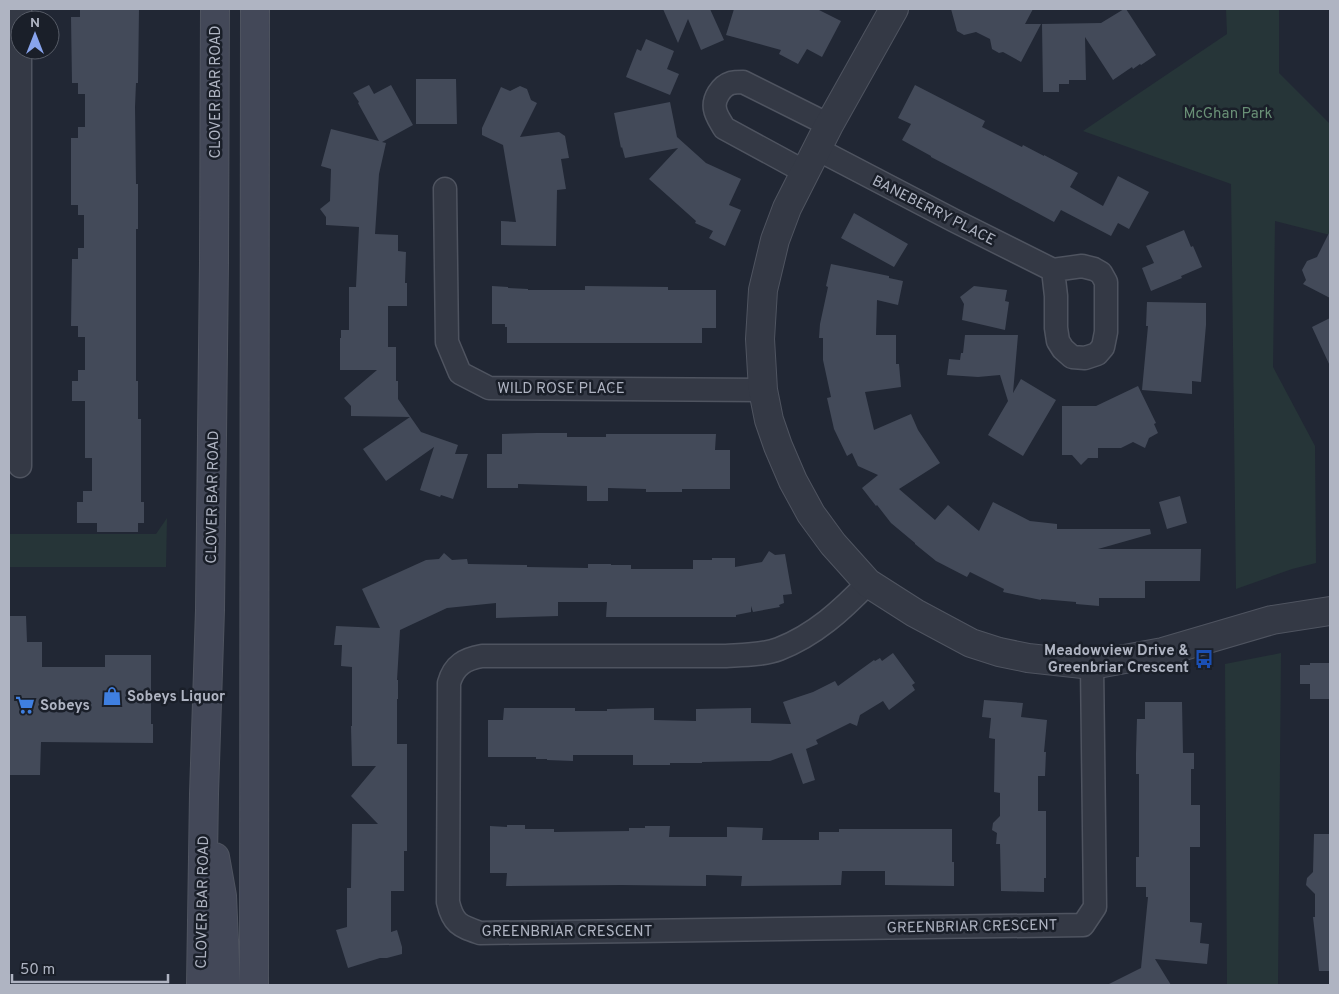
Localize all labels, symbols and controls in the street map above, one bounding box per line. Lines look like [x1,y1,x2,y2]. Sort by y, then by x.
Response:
north arrow [10,10,60,60]
text: N [30,15,40,32]
street label: CLOVER BAR ROAD [207,25,226,159]
park label: McGhan Park [1183,105,1273,124]
street label: BANEBERRY PLACE [868,172,998,251]
street label: WILD ROSE PLACE [497,380,625,399]
street label: CLOVER BAR ROAD [203,430,224,564]
place label: Meadowview Drive & Greenbriar Crescent [1044,642,1189,678]
bus stop icon: Meadowview Drive & Greenbriar Crescent [1193,648,1215,670]
shop icon: Sobeys Liquor [101,685,123,707]
place label: Sobeys Liquor [127,688,226,707]
supermarket icon: Sobeys [14,694,36,716]
place label: Sobeys [40,697,90,716]
street label: CLOVER BAR ROAD [193,835,214,969]
street label: GREENBRIAR CRESCENT [886,917,1058,938]
street label: GREENBRIAR CRESCENT [482,923,652,942]
scale bar [12,952,169,984]
text: 50 m [20,961,55,980]

